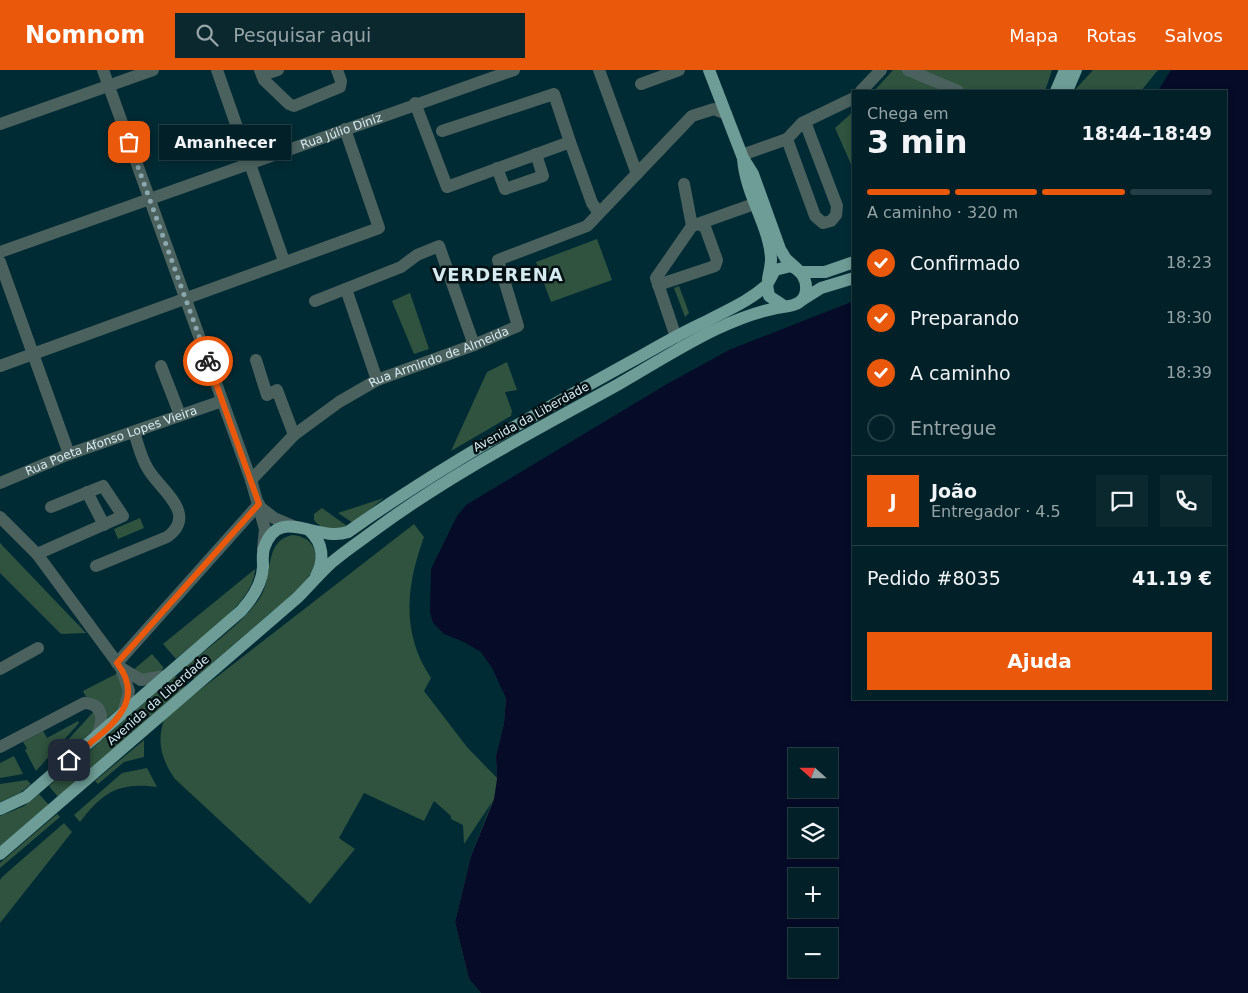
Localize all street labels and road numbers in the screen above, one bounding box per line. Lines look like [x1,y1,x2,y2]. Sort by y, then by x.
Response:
street label: Rua Júlio Diniz [299,110,384,152]
street label: Rua Armindo de Almeida [366,324,511,390]
street label: Avenida da Liberdade [471,379,591,455]
street label: Rua Poeta Afonso Lopes Vieira [23,403,199,479]
street label: Avenida da Liberdade [104,652,212,748]

